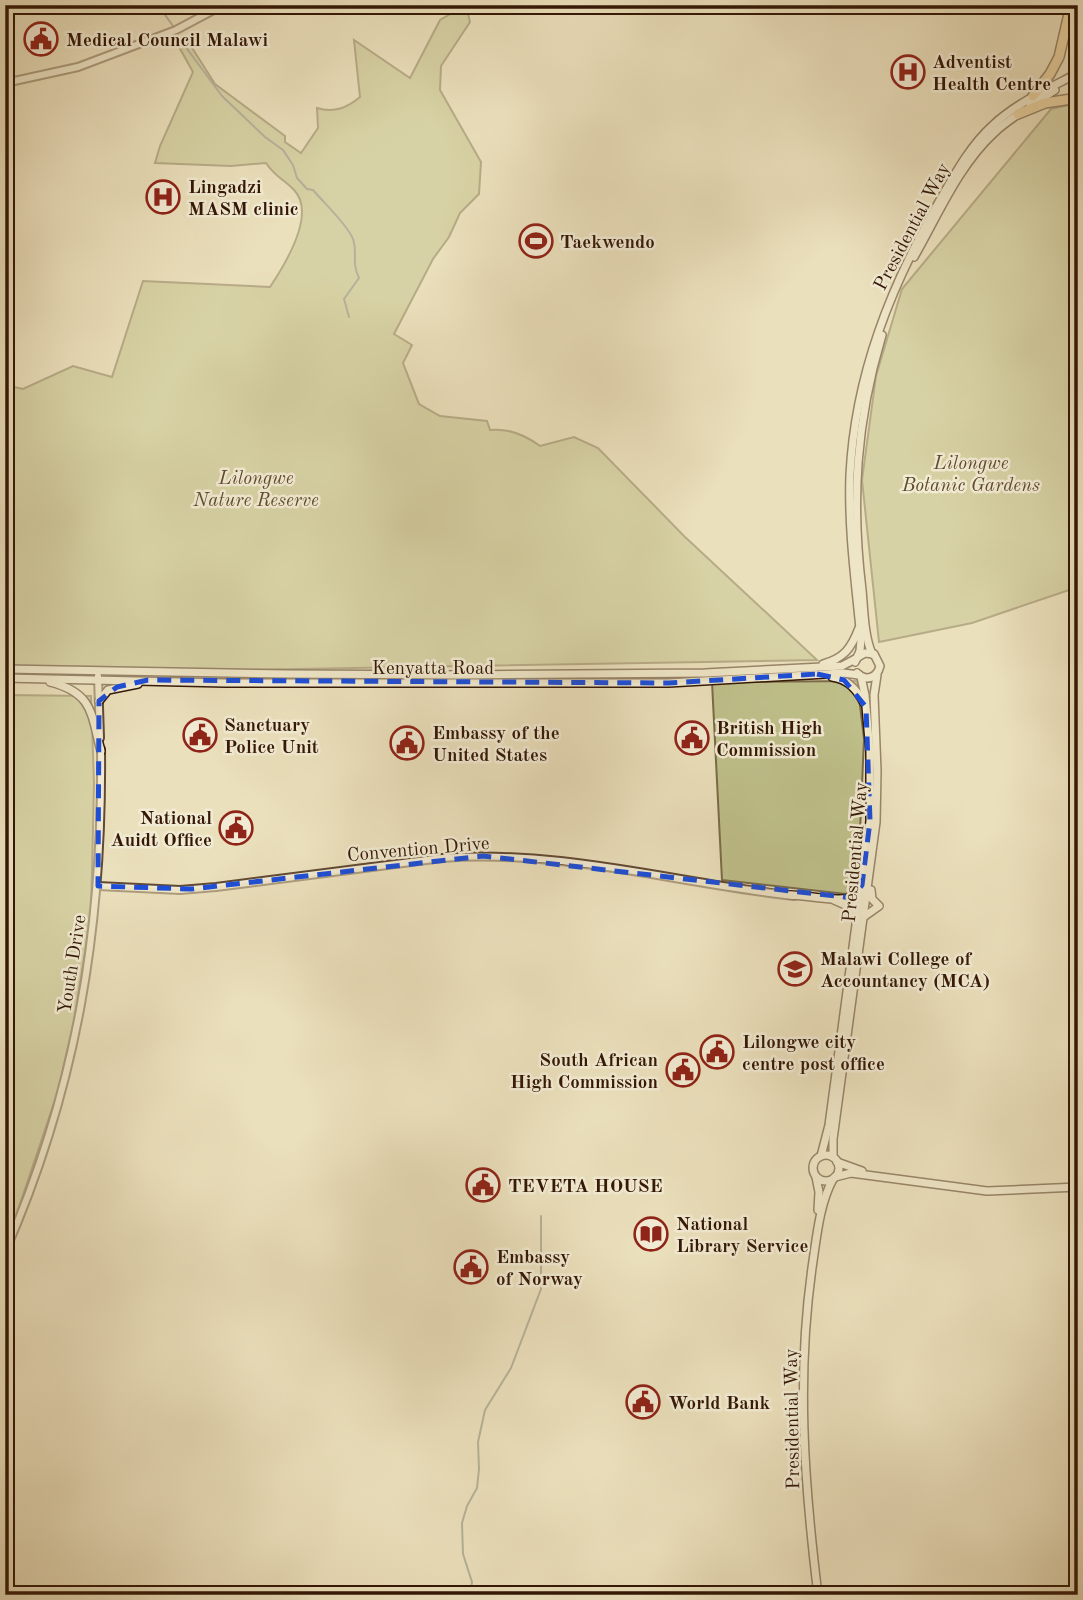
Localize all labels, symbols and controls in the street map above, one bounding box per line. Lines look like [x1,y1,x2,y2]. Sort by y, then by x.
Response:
public building icon: Medical Council Malawi [22,20,60,58]
place label: Medical Council Malawi [66,32,269,51]
hospital icon: Adventist Health Centre [889,53,927,91]
place label: Adventist Health Centre [932,54,1051,95]
street label: Presidential Way [872,160,955,294]
hospital icon: Lingadzi MASM clinic [144,178,182,216]
place label: Lingadzi MASM clinic [188,179,299,220]
sports icon: Taekwendo [517,222,555,260]
place label: Taekwendo [560,234,655,253]
park label: Lilongwe Botanic Gardens [901,455,1040,496]
park label: Lilongwe Nature Reserve [192,470,319,511]
street label: Kenyatta Road [372,660,494,679]
public building icon: Sanctuary Police Unit [181,716,219,754]
place label: Sanctuary Police Unit [224,717,319,758]
public building icon: British High Commission [673,719,711,757]
place label: British High Commission [716,720,823,761]
public building icon: Embassy of the United States [388,724,426,762]
place label: Embassy of the United States [432,725,560,766]
street label: Presidential Way [841,781,872,923]
public building icon: National Auidt Office [217,809,255,847]
place label: National Auidt Office [110,810,212,851]
street label: Convention Drive [346,835,490,866]
street label: Youth Drive [56,914,91,1015]
school or university icon: Malawi College of Accountancy (MCA) [776,950,814,988]
place label: Malawi College of Accountancy (MCA) [820,951,990,992]
public building icon: Lilongwe city centre post office [698,1033,736,1071]
place label: Lilongwe city centre post office [742,1034,885,1075]
public building icon: South African High Commission [664,1051,702,1089]
place label: South African High Commission [510,1052,658,1093]
public building icon: TEVETA HOUSE [464,1166,502,1204]
place label: TEVETA HOUSE [508,1178,663,1197]
library icon: National Library Service [632,1215,670,1253]
place label: National Library Service [676,1216,808,1257]
public building icon: Embassy of Norway [452,1248,490,1286]
place label: Embassy of Norway [496,1249,583,1290]
street label: Presidential Way [783,1348,804,1490]
public building icon: World Bank [624,1383,662,1421]
place label: World Bank [668,1395,771,1414]

